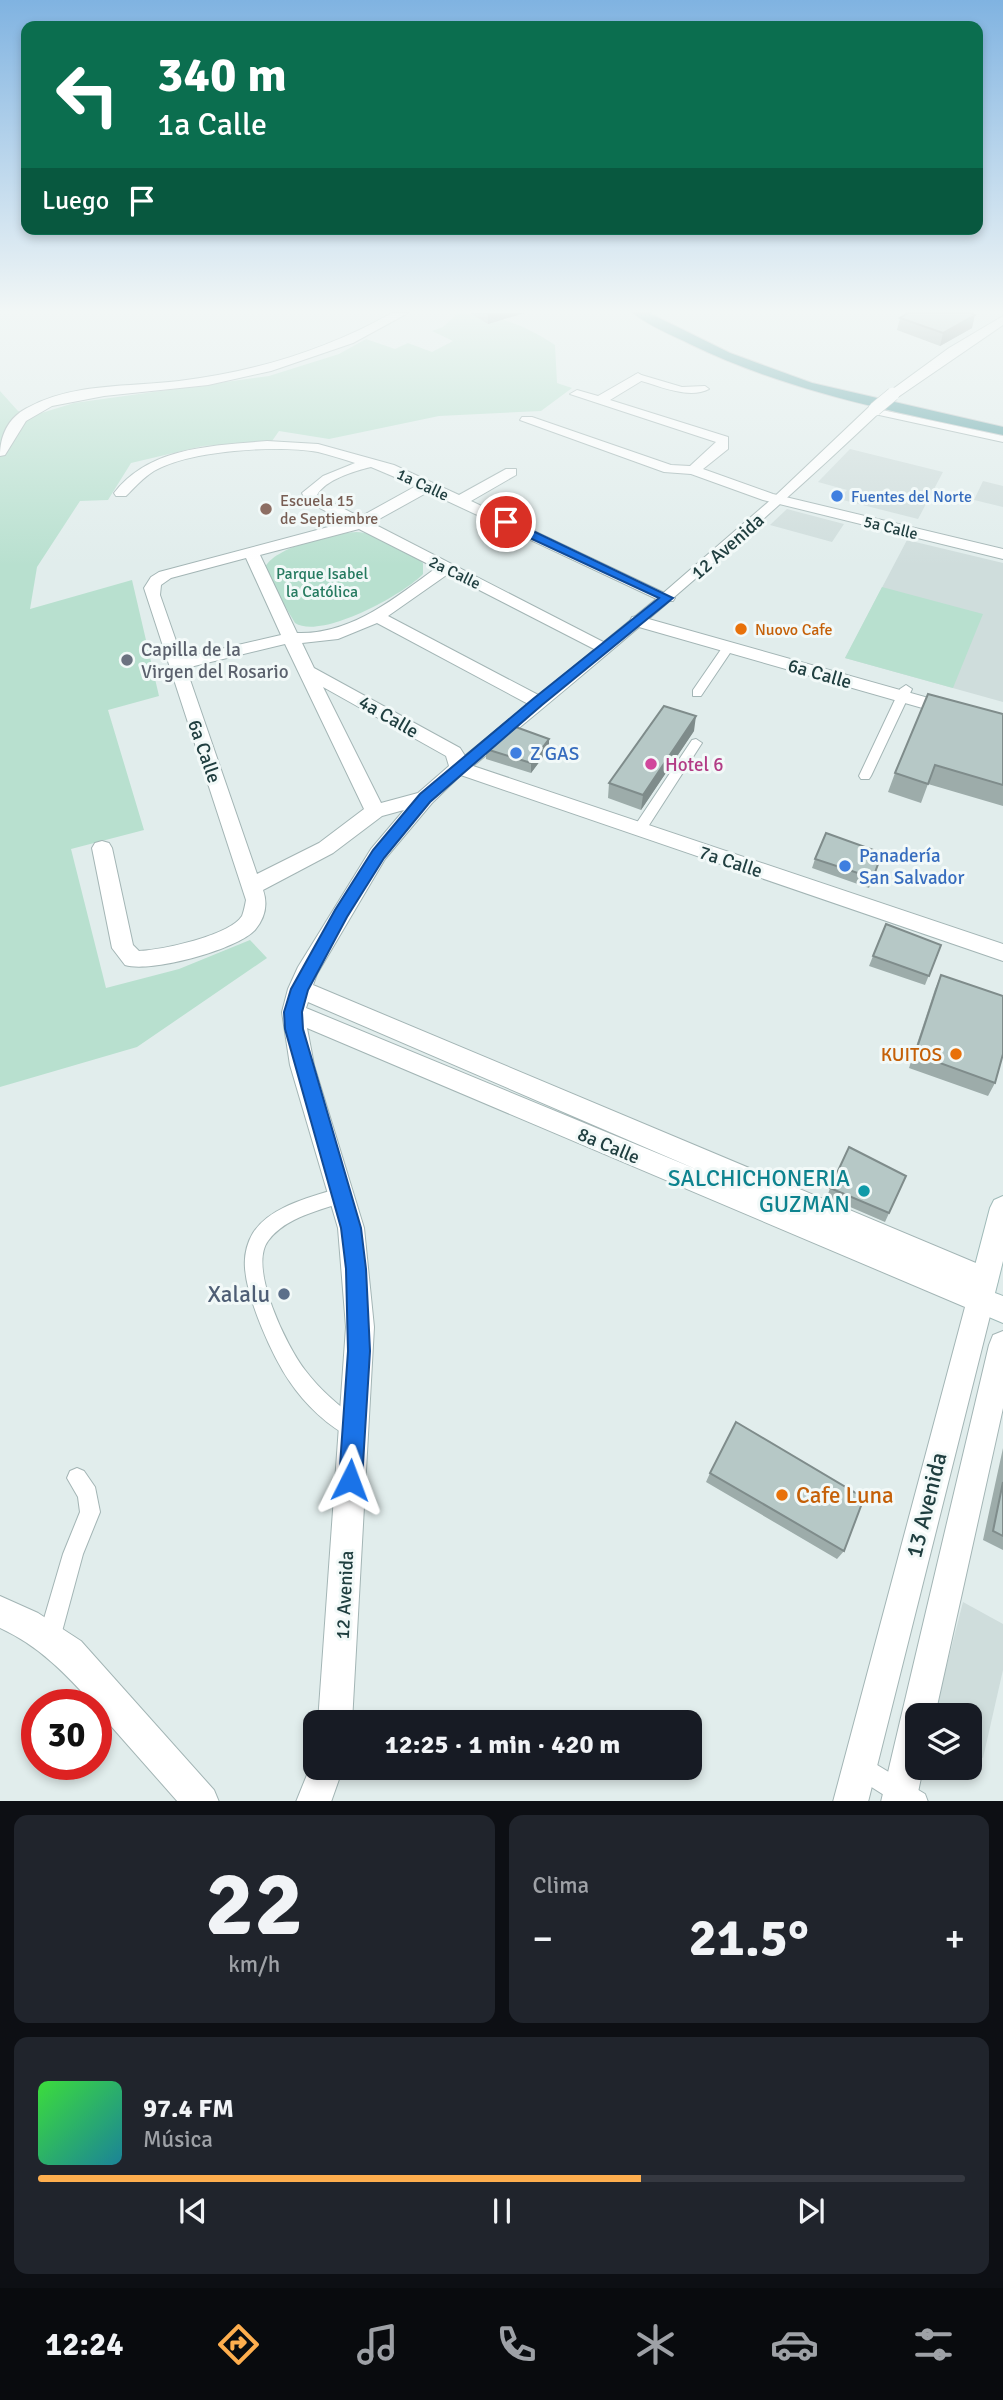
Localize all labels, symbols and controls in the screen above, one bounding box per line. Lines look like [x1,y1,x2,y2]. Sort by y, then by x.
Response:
text: 340 m [157,45,287,105]
icon: left [42,49,133,140]
text: 1a Calle [157,105,267,144]
icon: arrive [123,182,161,220]
text: Luego [42,185,109,217]
street label: 1a Calle [393,464,452,506]
place label: Fuentes del Norte [851,487,972,507]
marker: Fuentes del Norte [829,488,845,504]
place label: Escuela 15 de Septiembre [280,491,378,529]
pin [476,492,536,552]
marker: Escuela 15 de Septiembre [258,501,274,517]
icon: arrive [487,503,525,541]
street label: 12 Avenida [686,508,769,585]
street label: 5a Calle [862,512,920,544]
street label: 2a Calle [425,552,484,594]
park label: Parque Isabel la Católica [276,564,368,602]
place label: Nuovo Cafe [755,620,833,640]
marker: Nuovo Cafe [733,621,749,637]
place label: Capilla de la Virgen del Rosario [141,638,289,684]
marker: Capilla de la Virgen del Rosario [119,652,135,668]
street label: 6a Calle [785,653,854,694]
street label: 4a Calle [354,690,423,744]
street label: 6a Calle [182,717,226,786]
place label: Z GAS [530,742,579,766]
marker: Z GAS [508,745,524,761]
place label: Hotel 6 [665,753,724,777]
marker: Hotel 6 [643,756,659,772]
street label: 7a Calle [696,840,765,883]
place label: Panadería San Salvador [859,844,964,890]
marker: Panadería San Salvador [837,858,853,874]
place label: KUITOS [881,1043,942,1067]
marker: KUITOS [948,1046,964,1062]
street label: 8a Calle [574,1122,643,1170]
place label: SALCHICHONERIA GUZMAN [668,1164,850,1219]
marker: SALCHICHONERIA GUZMAN [856,1183,872,1199]
place label: Xalalu [208,1280,270,1309]
marker: Xalalu [276,1286,292,1302]
position arrow [313,1443,387,1517]
street label: 13 Avenida [899,1449,954,1561]
place label: Cafe Luna [796,1481,894,1510]
marker: Cafe Luna [774,1487,790,1503]
street label: 12 Avenida [331,1550,359,1640]
speed limit sign: 30 [21,1689,112,1780]
map controls [905,1703,982,1780]
button: layers [905,1703,982,1780]
text: 12:25 · 1 min · 420 m [385,1729,620,1761]
text: 22 [205,1848,303,1961]
text: Clima [533,1871,589,1900]
text: 21.5° [689,1906,809,1970]
text: − [533,1915,553,1962]
text: + [944,1915,965,1962]
text: km/h [228,1950,280,1979]
text: 97.4 FM [143,2093,234,2125]
text: Música [143,2125,213,2154]
icon: previous [174,2192,212,2230]
icon: pause [483,2192,521,2230]
icon: next [792,2192,830,2230]
icon: directions [214,2320,263,2369]
icon: music [353,2320,402,2369]
icon: phone [492,2320,541,2369]
icon: climate [631,2320,680,2369]
icon: car [770,2320,819,2369]
icon: filters [909,2320,958,2369]
text: 12:24 [45,2325,124,2364]

